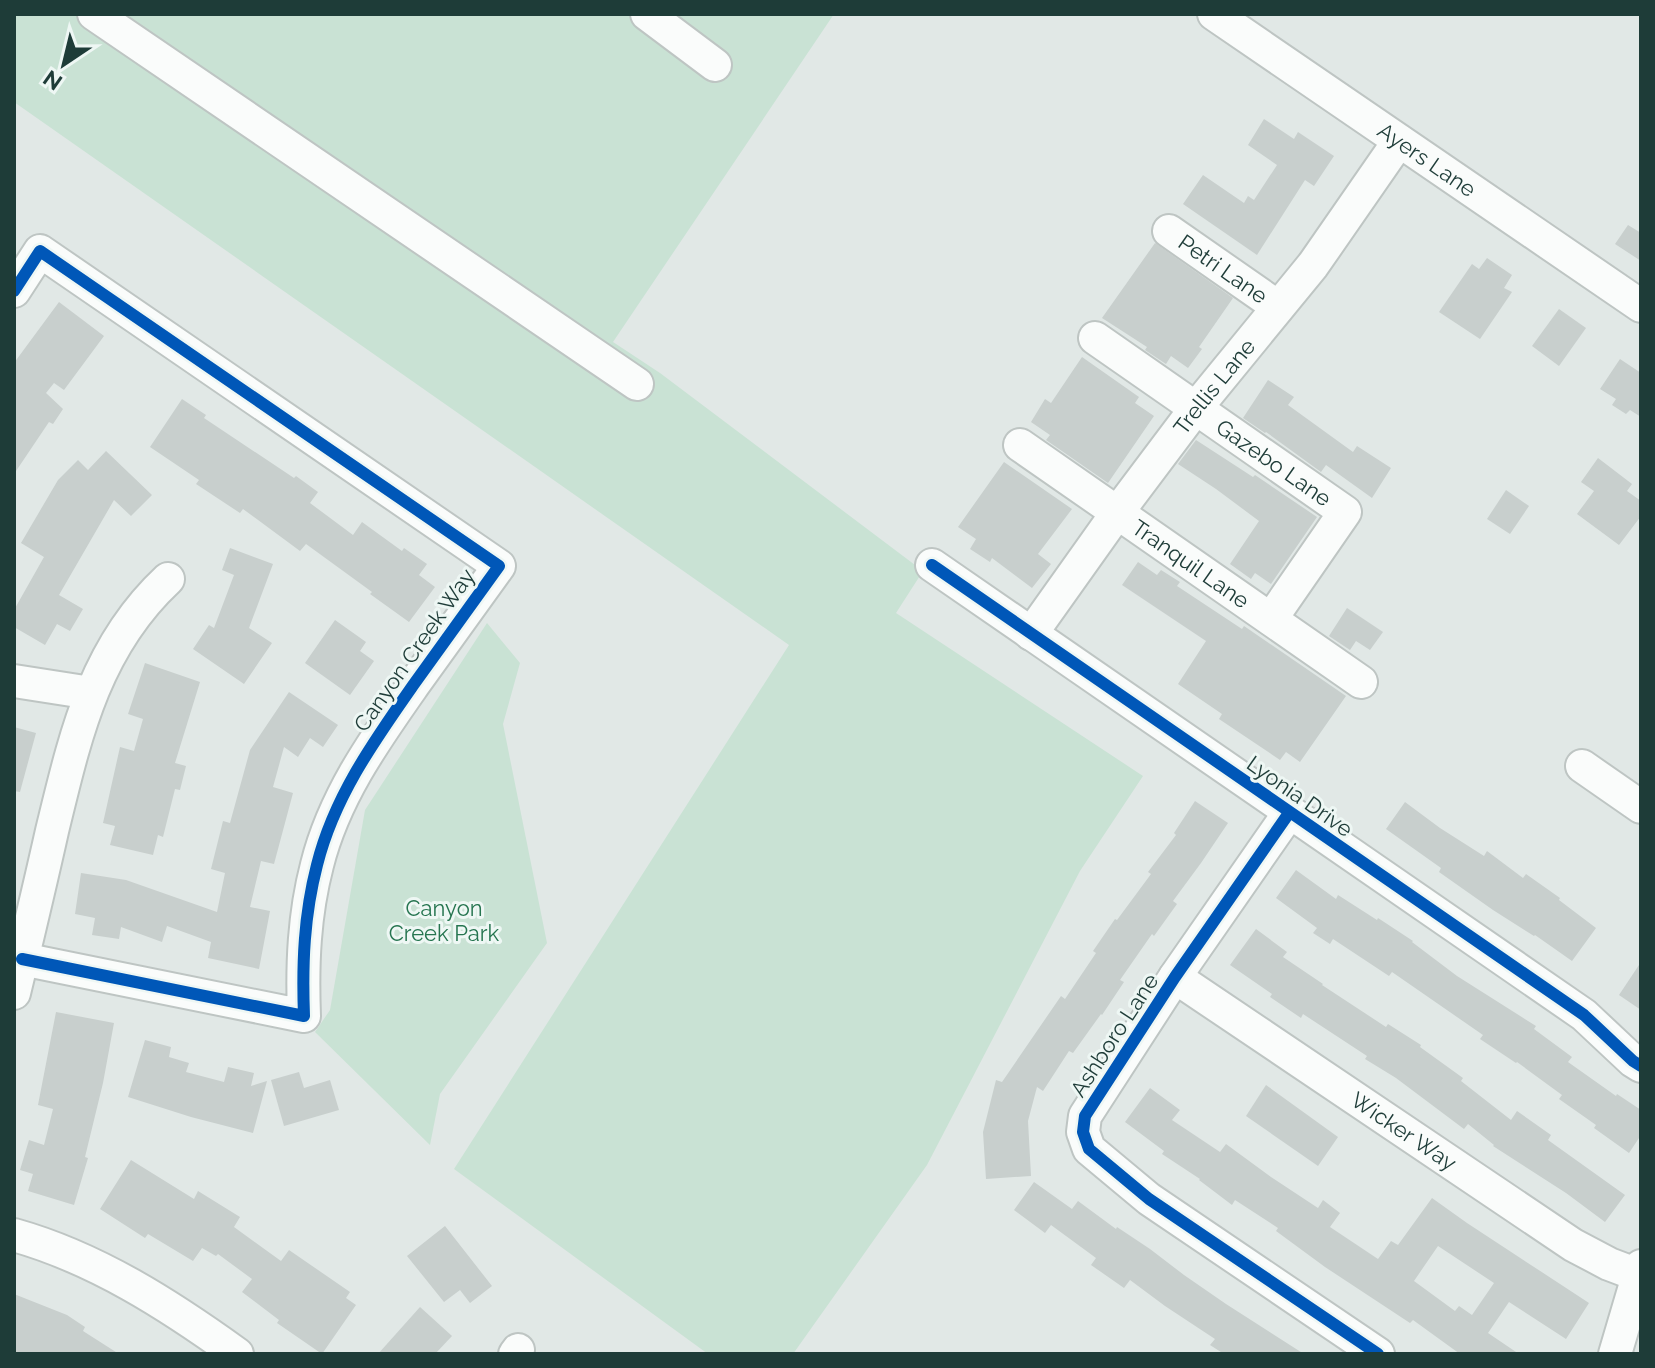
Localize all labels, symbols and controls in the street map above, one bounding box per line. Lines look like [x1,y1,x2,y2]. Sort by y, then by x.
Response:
north arrow [24,24,104,104]
text: N [38,65,67,96]
street label: Ayers Lane [1373,117,1481,202]
street label: Petri Lane [1174,229,1273,309]
street label: Trellis Lane [1168,333,1260,439]
street label: Gazebo Lane [1211,414,1336,512]
street label: Tranquil Lane [1127,514,1255,614]
street label: Canyon Creek Way [348,563,480,736]
street label: Lyonia Drive [1242,750,1358,842]
park label: Canyon Creek Park [389,895,500,946]
street label: Ashboro Lane [1065,969,1163,1101]
street label: Wicker Way [1346,1086,1462,1176]

